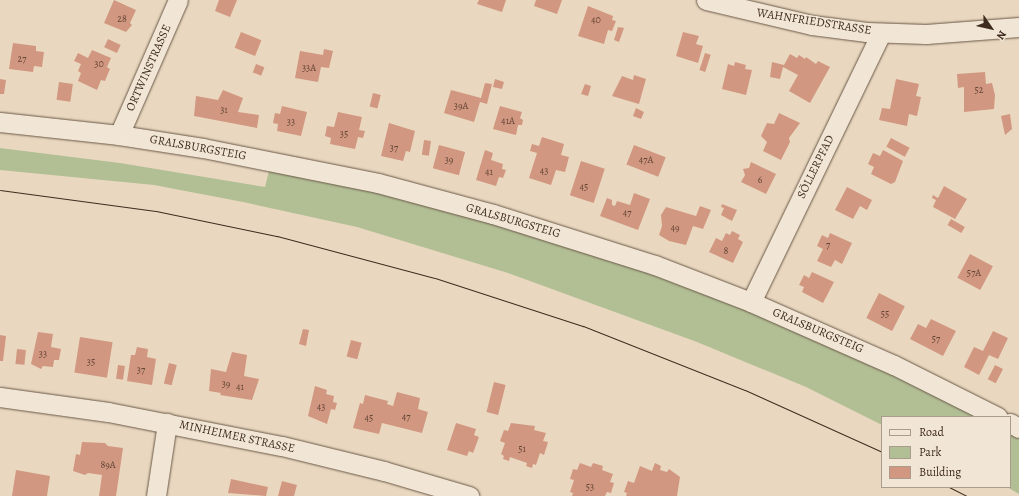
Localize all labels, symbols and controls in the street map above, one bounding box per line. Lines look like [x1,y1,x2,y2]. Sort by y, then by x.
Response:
street label: WAHNFRIEDSTRASSE [756,6,872,38]
north arrow [971,8,1011,48]
house number: 28 [117,13,127,25]
house number: 40 [591,14,601,26]
street label: ORTWINSTRASSE [123,22,175,114]
text: N [993,27,1010,43]
house number: 27 [18,53,26,65]
house number: 30 [94,58,104,70]
house number: 33A [302,62,316,74]
house number: 52 [974,84,984,96]
house number: 39A [454,100,468,112]
house number: 31 [220,104,228,116]
house number: 41A [501,115,515,127]
house number: 33 [287,116,295,128]
house number: 35 [340,128,348,140]
street label: GRALSBURGSTEIG [149,132,247,164]
street label: SÖLLERPFAD [794,133,838,201]
house number: 37 [390,142,398,154]
house number: 39 [445,154,453,166]
house number: 47A [639,154,653,166]
house number: 43 [540,165,548,177]
house number: 41 [485,166,493,178]
house number: 6 [758,174,762,186]
house number: 45 [580,181,588,193]
street label: GRALSBURGSTEIG [464,201,562,241]
house number: 47 [623,207,631,219]
house number: 49 [670,222,680,234]
house number: 7 [826,239,830,251]
house number: 8 [724,245,728,257]
house number: 57A [967,267,981,279]
street label: GRALSBURGSTEIG [770,305,866,357]
house number: 55 [881,308,889,320]
house number: 57 [932,333,940,345]
house number: 33 [39,348,47,360]
house number: 35 [87,356,95,368]
house number: 37 [137,364,145,376]
house number: 39 [222,378,230,390]
house number: 41 [236,381,244,393]
house number: 43 [317,401,325,413]
house number: 47 [402,411,410,423]
house number: 45 [365,412,373,424]
legend [881,416,1011,488]
street label: MINHEIMER STRASSE [178,418,296,456]
text: Road [919,424,944,440]
house number: 51 [518,443,526,455]
text: Park [919,444,942,460]
house number: 89A [100,459,116,471]
text: Building [919,464,961,480]
house number: 53 [586,481,594,493]

